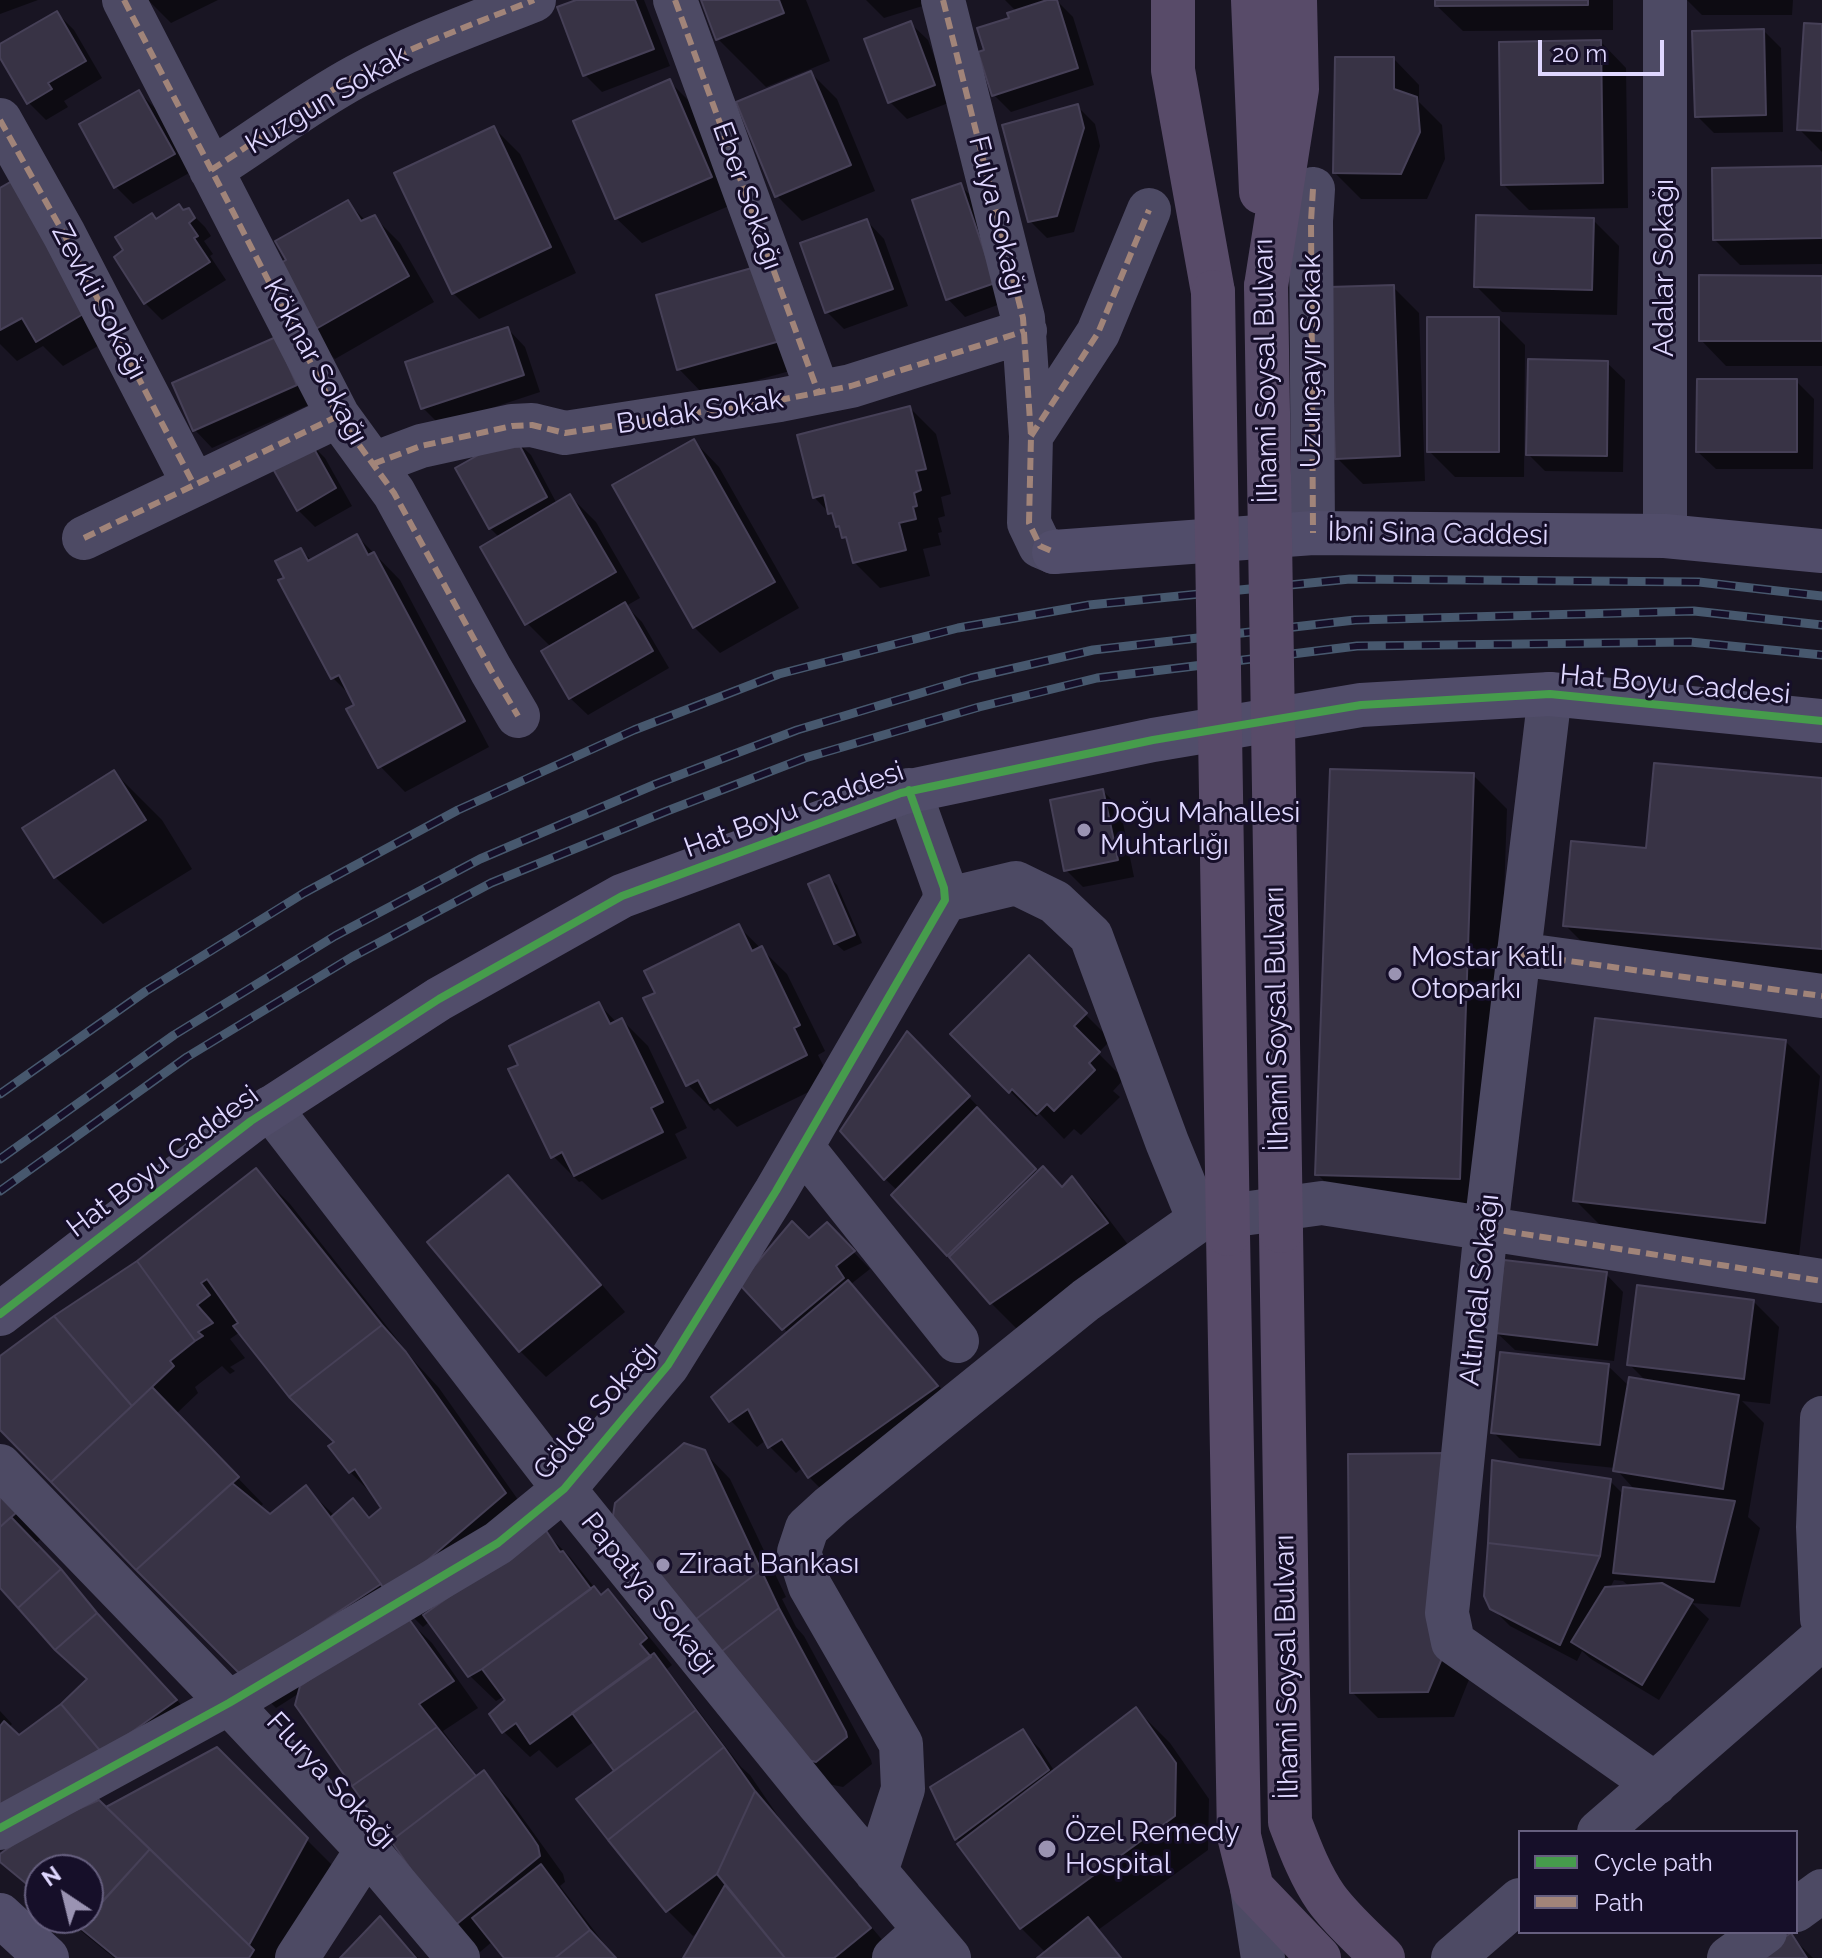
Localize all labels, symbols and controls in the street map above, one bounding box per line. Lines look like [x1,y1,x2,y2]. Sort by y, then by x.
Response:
scale bar [1542,24,1668,74]
street label: Kuzgun Sokak [240,38,414,162]
text: 20 m [1552,39,1607,68]
street label: Eber Sokağı [705,118,789,274]
street label: Fulya Sokağı [961,133,1033,299]
street label: Adalar Sokağı [1648,179,1682,357]
street label: Zevkli Sokağı [44,219,154,385]
street label: İlhami Soysal Bulvarı [1247,238,1285,504]
street label: Uzunçayır Sokak [1295,254,1329,468]
street label: Köknar Sokağı [256,273,374,451]
street label: Budak Sokak [614,382,786,442]
street label: İbni Sina Caddesi [1327,515,1549,553]
street label: Hat Boyu Caddesi [1558,658,1792,712]
street label: Hat Boyu Caddesi [680,755,908,865]
place label: Doğu Mahallesi Muhtarlığı [1100,797,1300,863]
marker: Doğu Mahallesi Muhtarlığı [1075,821,1093,839]
street label: İlhami Soysal Bulvarı [1258,886,1296,1152]
place label: Mostar Katlı Otoparkı [1411,941,1563,1007]
marker: Mostar Katlı Otoparkı [1386,965,1404,983]
street label: Hat Boyu Caddesi [61,1079,265,1245]
street label: Altındal Sokağı [1453,1192,1507,1388]
street label: Gölde Sokağı [527,1335,665,1487]
street label: Papatya Sokağı [573,1506,725,1682]
street label: İlhami Soysal Bulvarı [1268,1534,1306,1800]
place label: Ziraat Bankası [679,1548,859,1582]
marker: Ziraat Bankası [654,1556,672,1574]
street label: Flurya Sokağı [259,1706,403,1856]
place label: Özel Remedy Hospital [1065,1816,1240,1882]
legend [1518,1830,1798,1934]
marker: Özel Remedy Hospital [1036,1838,1058,1860]
text: Cycle path [1594,1848,1713,1877]
north arrow [24,1854,104,1934]
text: N [37,1861,66,1891]
text: Path [1594,1888,1644,1917]

